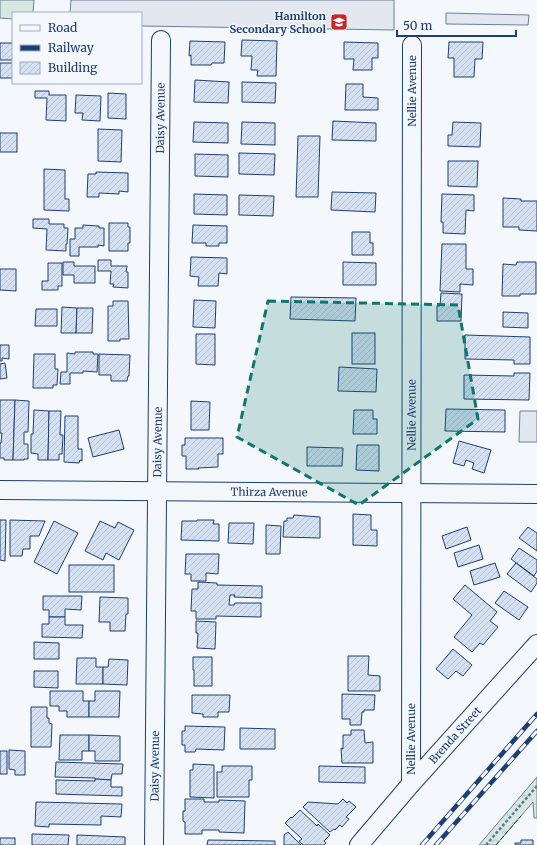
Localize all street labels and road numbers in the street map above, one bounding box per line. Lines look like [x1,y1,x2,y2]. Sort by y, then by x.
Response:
street label: Nellie Avenue [405,55,419,127]
street label: Daisy Avenue [153,82,168,153]
street label: Nellie Avenue [404,379,419,451]
street label: Daisy Avenue [150,406,165,477]
street label: Thirza Avenue [231,485,308,499]
street label: Nellie Avenue [404,703,418,775]
street label: Brenda Street [426,703,485,766]
street label: Daisy Avenue [147,730,162,801]

